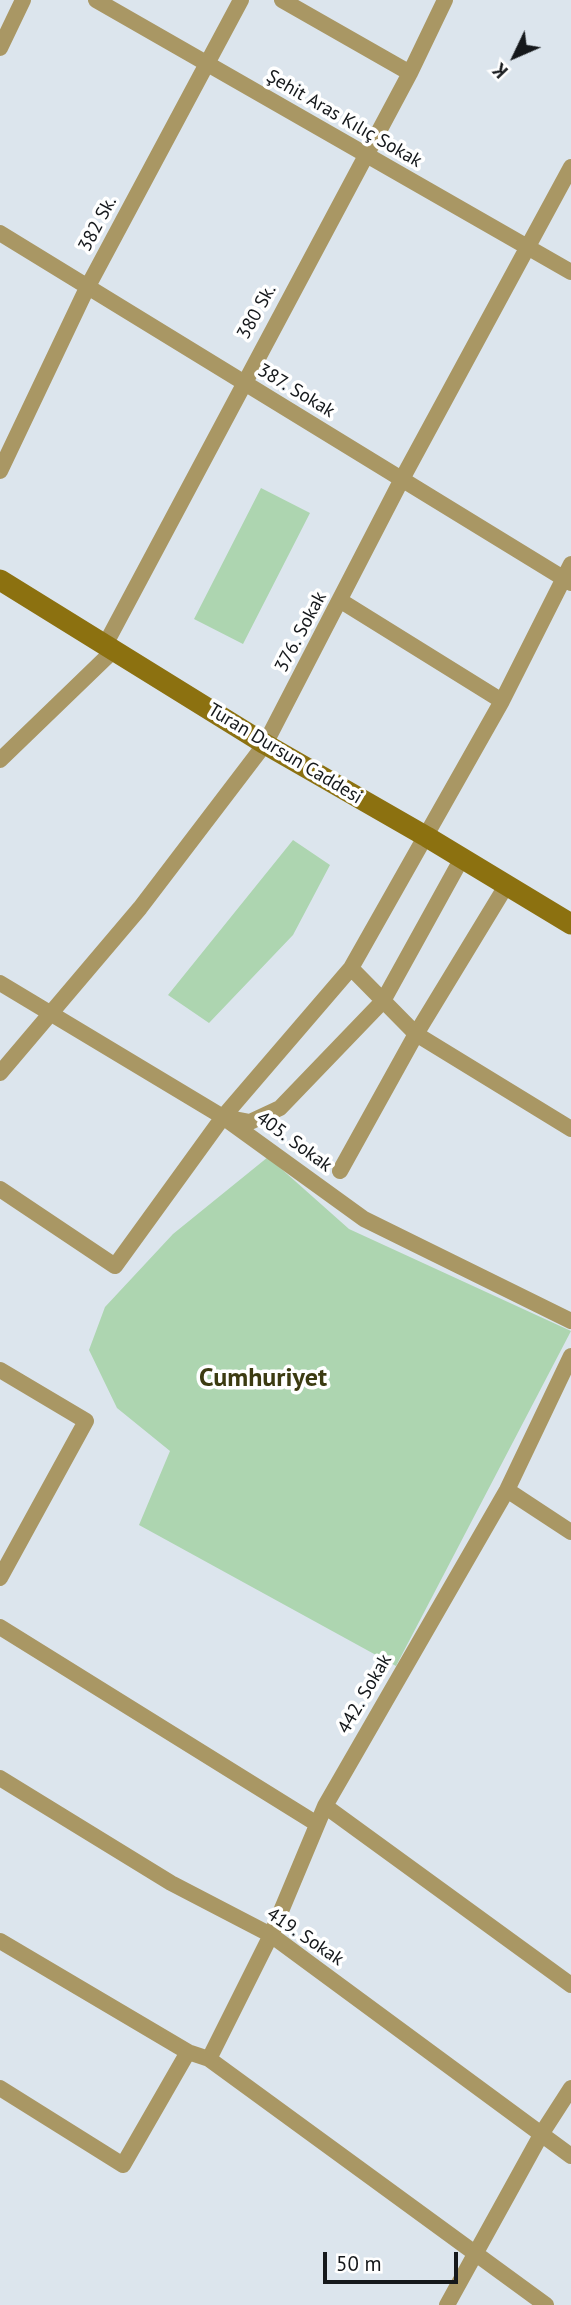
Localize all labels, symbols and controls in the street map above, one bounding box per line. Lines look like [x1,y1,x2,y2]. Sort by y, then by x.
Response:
north arrow [480,21,550,91]
text: K [487,58,513,83]
street label: Şehit Aras Kılıç Sokak [262,65,426,173]
street label: 382 Sk. [74,192,122,256]
street label: 380 Sk. [233,280,281,344]
street label: 387. Sokak [253,359,339,423]
street label: 376. Sokak [270,588,332,676]
street label: Turan Dursun Caddesi [204,699,366,809]
street label: 405. Sokak [252,1107,336,1177]
district label: Cumhuriyet [199,1363,327,1395]
street label: 442. Sokak [333,1650,397,1738]
street label: 419. Sokak [262,1903,348,1971]
scale bar [326,2238,461,2282]
text: 50 m [336,2250,382,2277]

